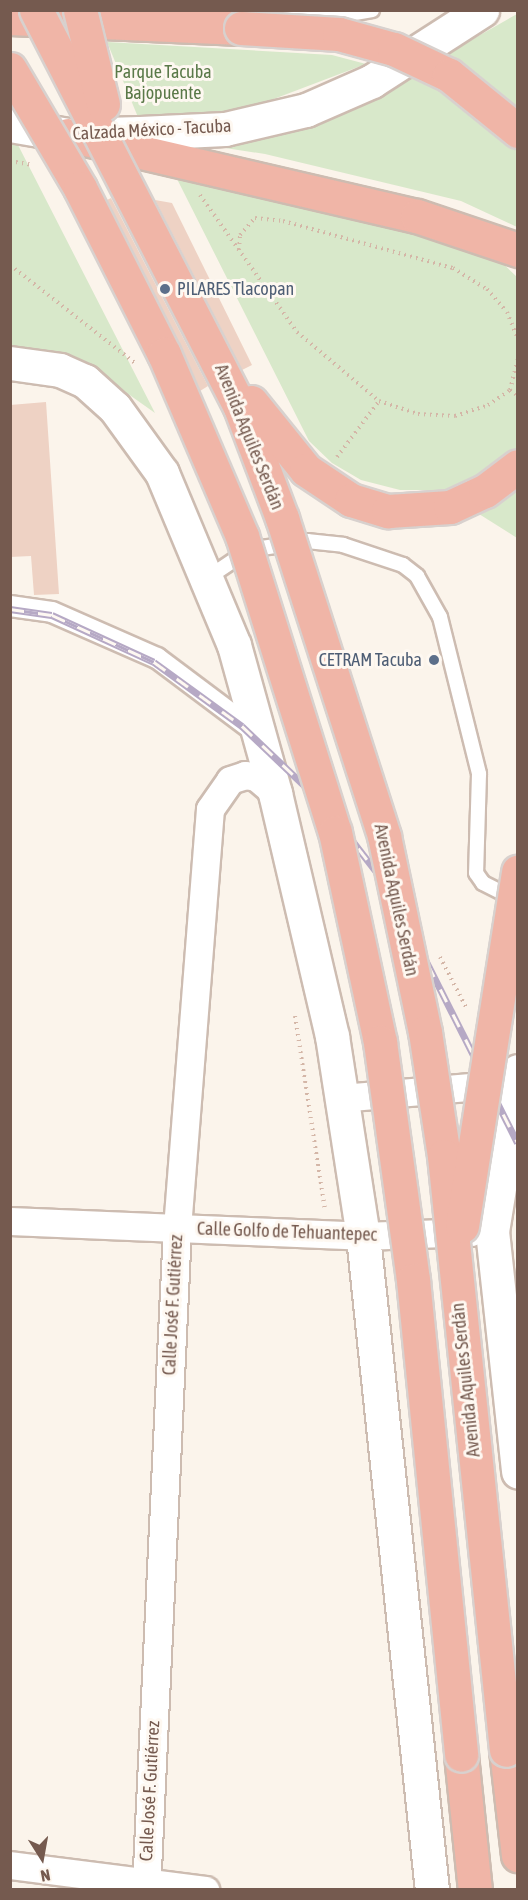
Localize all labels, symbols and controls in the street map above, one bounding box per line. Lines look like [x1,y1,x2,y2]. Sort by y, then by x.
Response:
park label: Parque Tacuba Bajopuente [114,62,212,104]
street label: Calzada México - Tacuba [72,115,232,145]
place label: PILARES Tlacopan [177,278,294,300]
marker: PILARES Tlacopan [158,282,172,296]
street label: Avenida Aquiles Serdán [210,361,288,513]
place label: CETRAM Tacuba [319,649,422,671]
marker: CETRAM Tacuba [427,653,441,667]
street label: Avenida Aquiles Serdán [369,822,423,978]
street label: Calle Golfo de Tehuantepec [197,1218,377,1246]
street label: Calle José F. Gutiérrez [159,1234,187,1376]
street label: Avenida Aquiles Serdán [447,1302,485,1458]
street label: Calle José F. Gutiérrez [136,1720,164,1862]
north arrow [12,1828,72,1888]
text: N [39,1866,52,1885]

